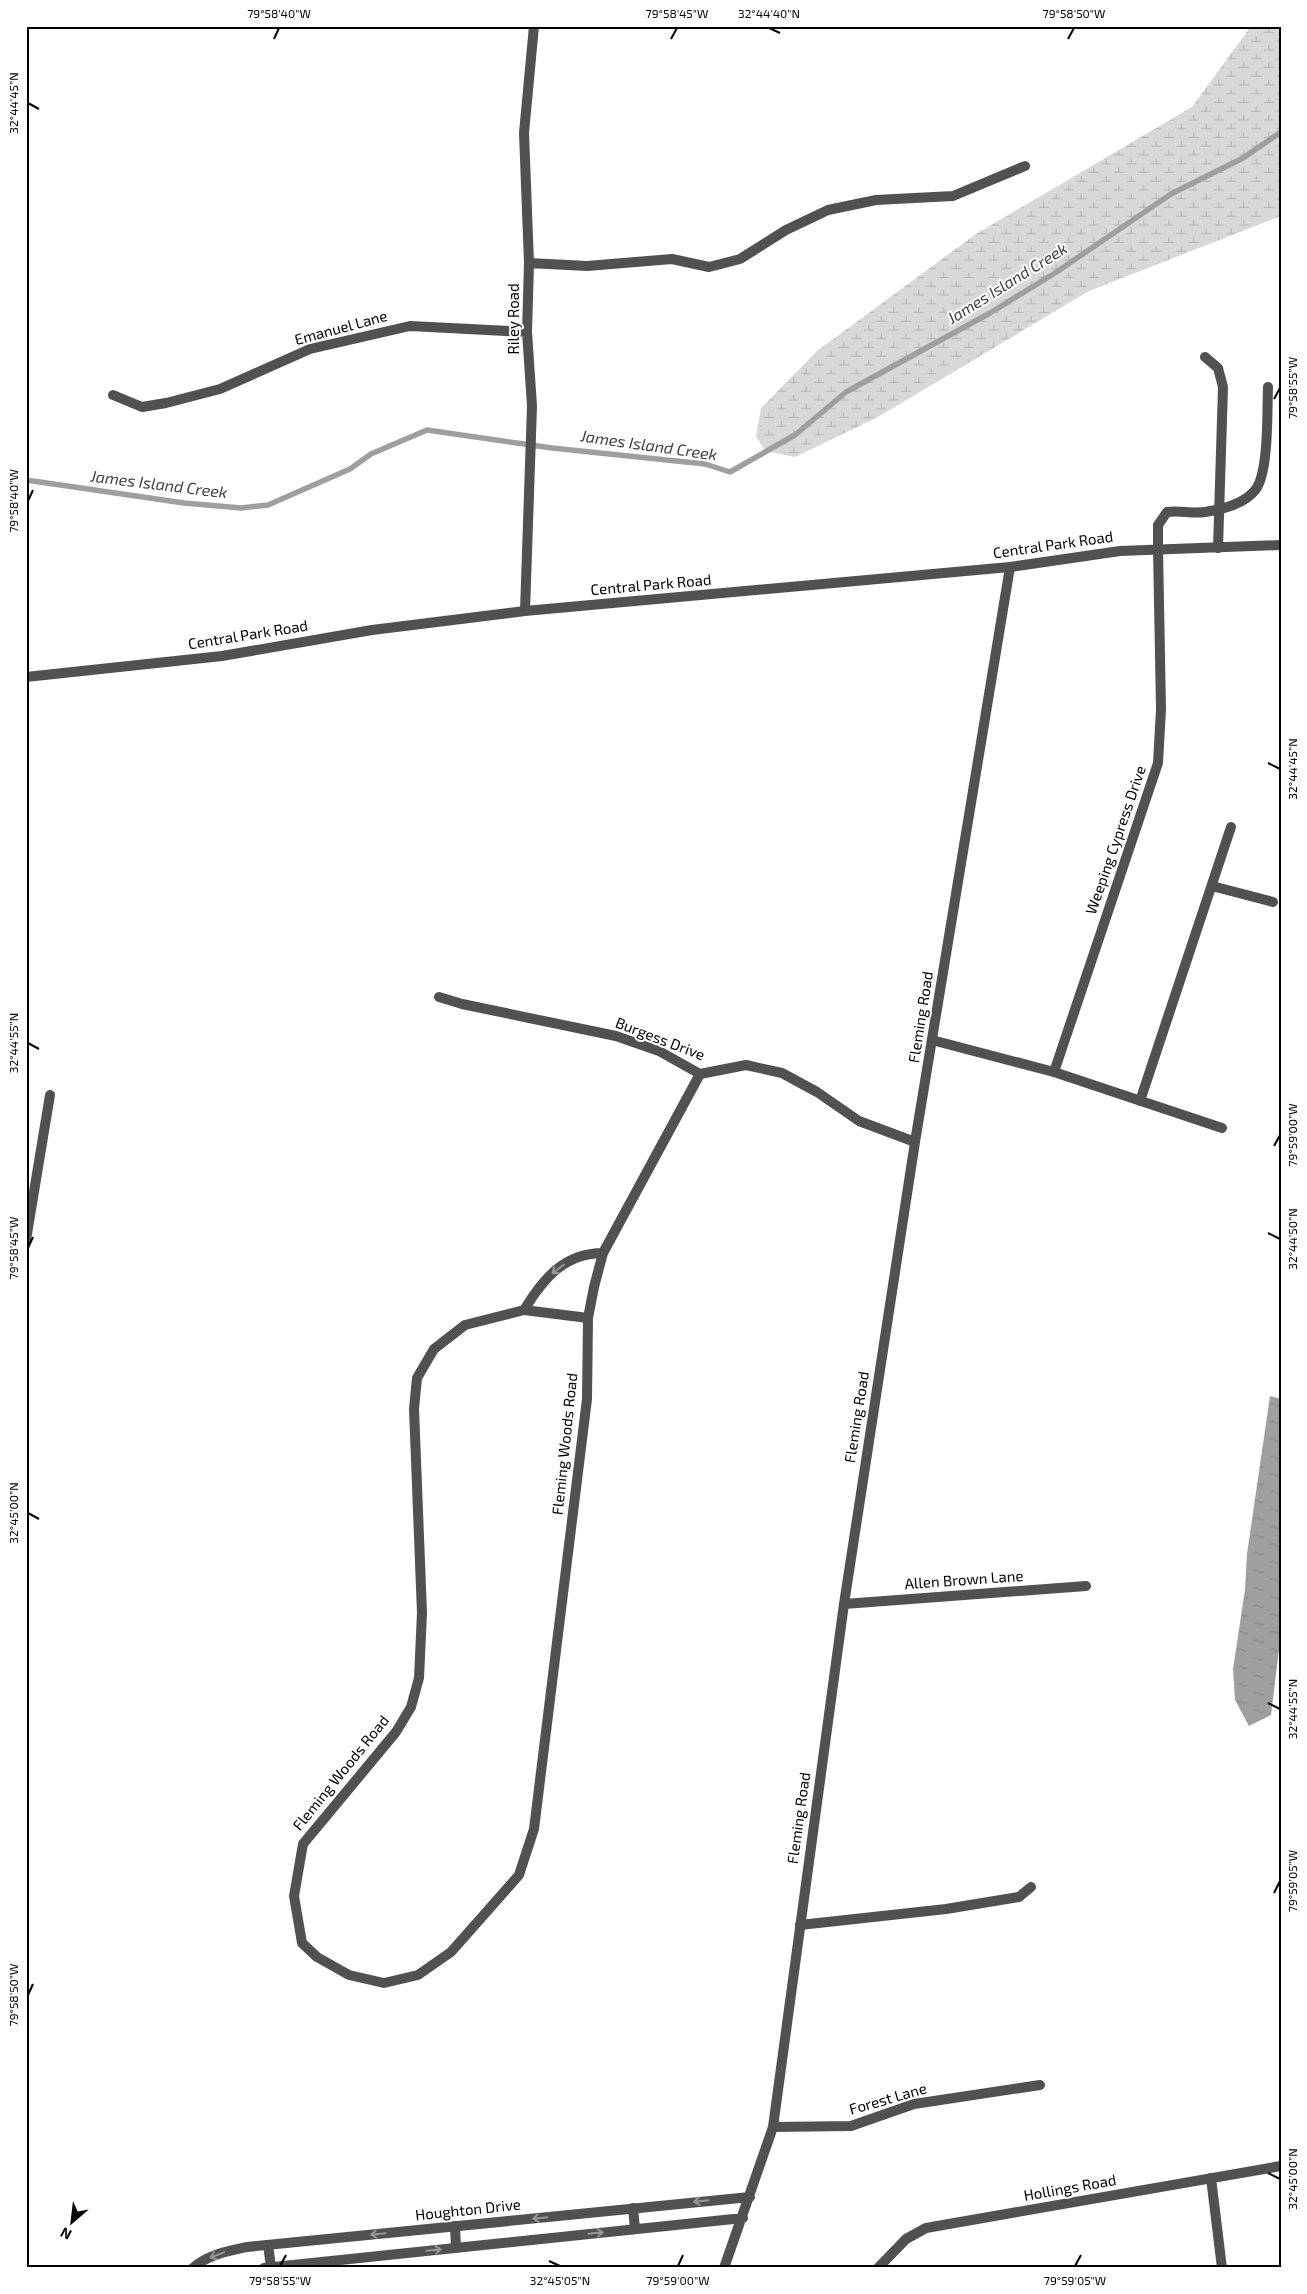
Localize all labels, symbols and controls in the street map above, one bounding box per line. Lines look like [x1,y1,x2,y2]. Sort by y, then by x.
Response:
text: 79°58'40"W [247,6,311,20]
text: 79°58'45"W [646,6,708,20]
text: 32°44'40"N [738,6,800,20]
text: 79°58'50"W [1043,6,1105,20]
text: 32°44'45"N [6,72,20,134]
water label: James Island Creek [942,238,1070,328]
street label: Riley Road [504,284,522,354]
street label: Emanuel Lane [292,306,389,348]
text: 79°58'55"W [1285,357,1299,419]
water label: James Island Creek [579,425,719,463]
water label: James Island Creek [89,466,229,501]
text: 79°58'40"W [6,469,20,533]
street label: Central Park Road [992,527,1114,561]
street label: Central Park Road [590,570,712,598]
street label: Central Park Road [187,616,309,652]
text: 32°44'45"N [1285,738,1299,800]
street label: Weeping Cypress Drive [1081,763,1149,916]
street label: Fleming Road [904,970,936,1064]
text: 32°44'55"N [6,1013,20,1073]
street label: Burgess Drive [613,1013,708,1063]
text: 79°59'00"W [1285,1103,1299,1167]
text: 32°44'50"N [1285,1208,1299,1270]
text: 79°58'45"W [6,1217,20,1279]
one-way arrow [551,1264,565,1274]
street label: Fleming Road [840,1370,872,1464]
street label: Fleming Woods Road [548,1372,580,1516]
text: 32°45'00"N [6,1482,20,1544]
street label: Allen Brown Lane [904,1566,1024,1592]
text: 32°44'55"N [1285,1679,1299,1739]
street label: Fleming Woods Road [288,1711,392,1834]
street label: Fleming Road [783,1771,813,1865]
text: 79°59'05"W [1285,1850,1299,1912]
text: 79°58'50"W [6,1964,20,2026]
street label: Forest Lane [847,2078,928,2118]
text: 32°45'00"N [1285,2148,1299,2210]
street label: Hollings Road [1022,2170,1118,2204]
street label: Houghton Drive [414,2195,522,2224]
north arrow [48,2196,98,2246]
one-way arrow [694,2197,710,2206]
one-way arrow [532,2213,548,2223]
text: N [57,2224,74,2244]
one-way arrow [588,2228,604,2238]
one-way arrow [370,2229,386,2239]
one-way arrow [426,2245,442,2255]
one-way arrow [210,2251,225,2260]
text: 79°58'55"W [249,2273,311,2287]
text: 32°45'05"N [530,2273,590,2287]
text: 79°59'00"W [646,2273,710,2287]
text: 79°59'05"W [1044,2273,1106,2287]

